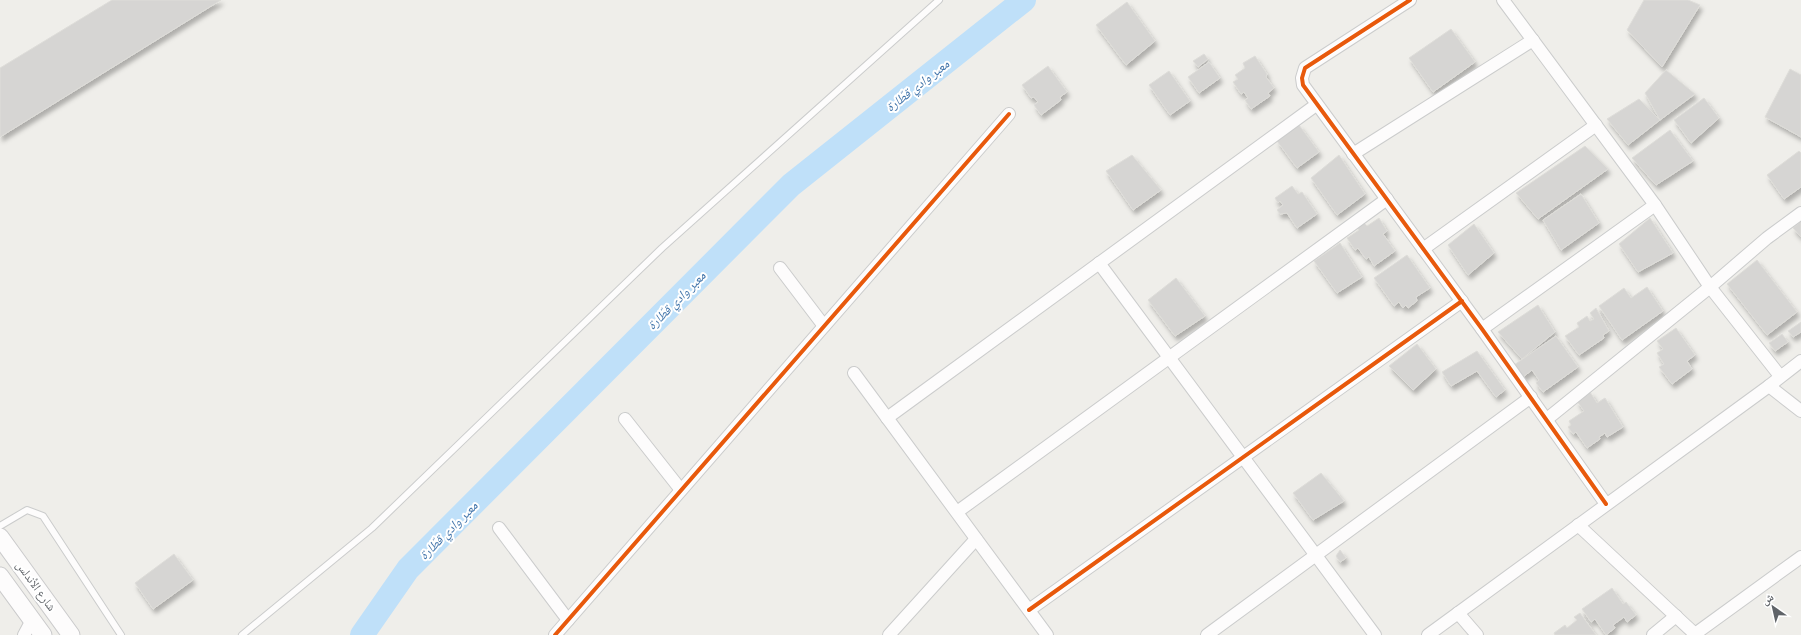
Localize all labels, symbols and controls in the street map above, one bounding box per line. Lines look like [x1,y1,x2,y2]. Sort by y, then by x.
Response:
water label: معبر وادي قطّارة [883,57,954,117]
water label: معبر وادي قطّارة [645,269,711,335]
water label: معبر وادي قطّارة [417,499,483,565]
street label: شارع الأندلس [12,558,59,615]
north arrow [1753,587,1793,627]
text: ش [1759,590,1777,609]

